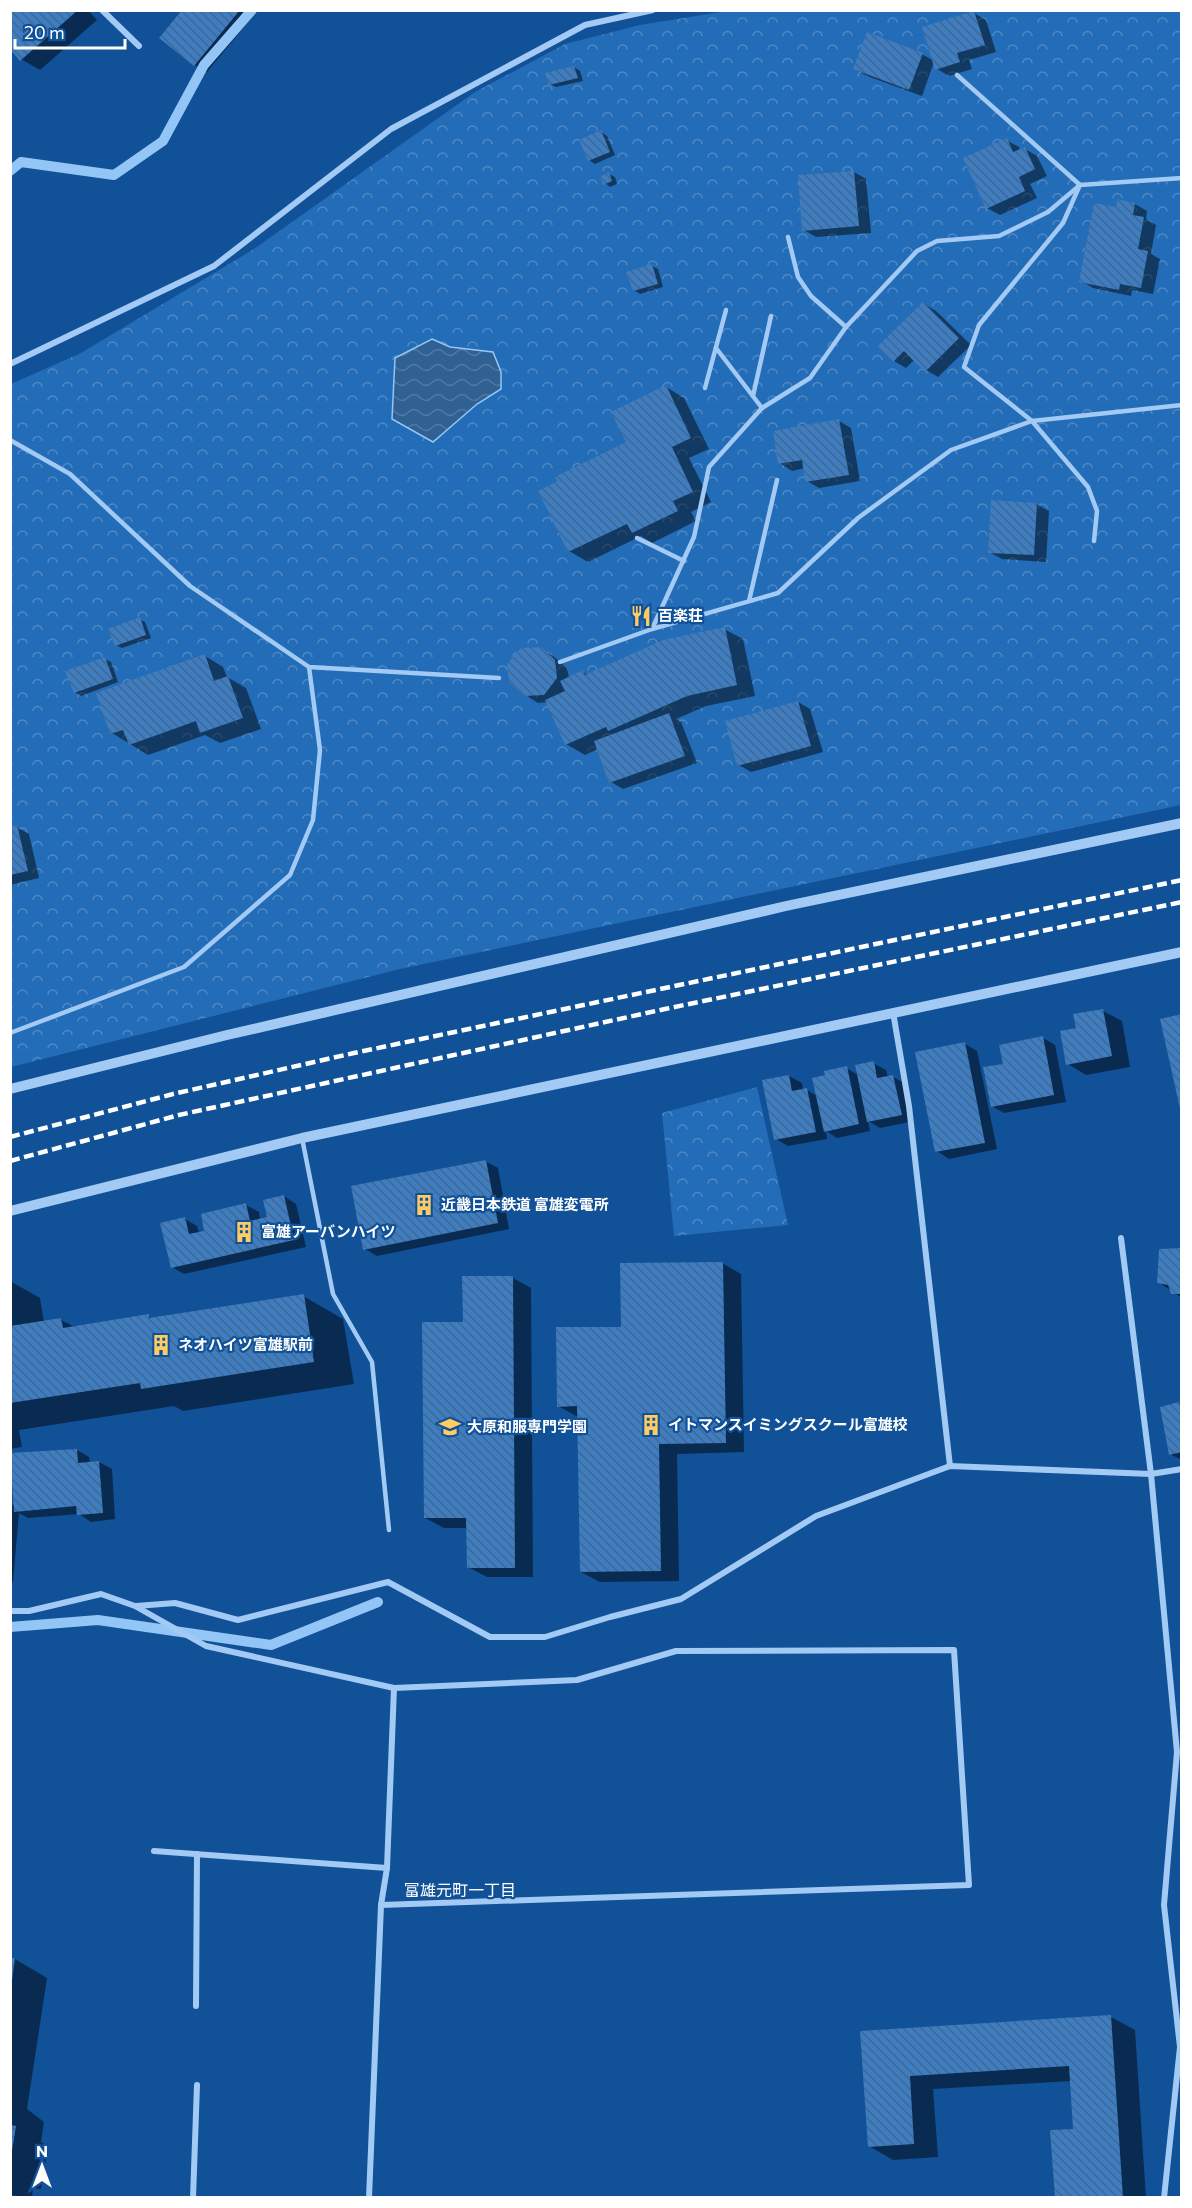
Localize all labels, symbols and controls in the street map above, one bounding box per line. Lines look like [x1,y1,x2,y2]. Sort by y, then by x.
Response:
scale bar [15,12,124,50]
text: 20 m [24,21,65,43]
restaurant icon: 百楽荘 [629,604,653,628]
place label: 百楽荘 [658,606,703,624]
building icon: 近畿日本鉄道 富雄変電所 [412,1193,436,1217]
place label: 近畿日本鉄道 富雄変電所 [441,1195,609,1213]
building icon: 富雄アーバンハイツ [232,1220,256,1244]
place label: 富雄アーバンハイツ [261,1222,395,1240]
building icon: ネオハイツ富雄駅前 [149,1333,173,1357]
place label: ネオハイツ富雄駅前 [178,1335,313,1353]
building icon: イトマンスイミングスクール富雄校 [639,1413,663,1437]
school or university icon: 大原和服専門学園 [438,1415,462,1439]
place label: イトマンスイミングスクール富雄校 [668,1415,908,1433]
place label: 大原和服専門学園 [467,1417,587,1435]
district label: 富雄元町一丁目 [404,1880,516,1899]
north arrow [12,2136,72,2196]
text: N [36,2141,48,2160]

